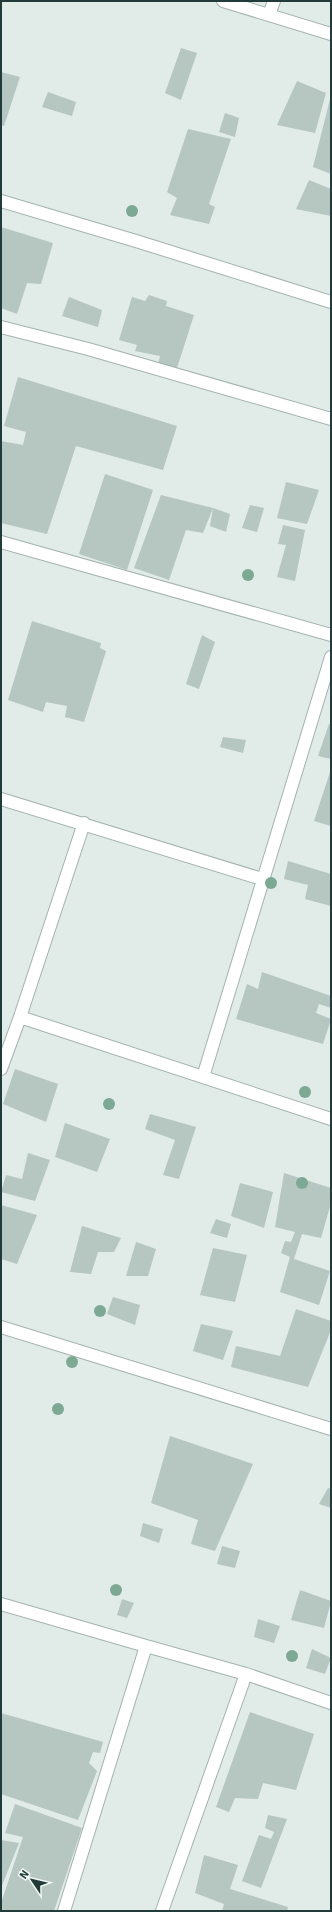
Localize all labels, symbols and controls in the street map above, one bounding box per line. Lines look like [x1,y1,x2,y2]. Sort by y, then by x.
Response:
north arrow [12,1860,52,1900]
text: N [17,1868,32,1881]

